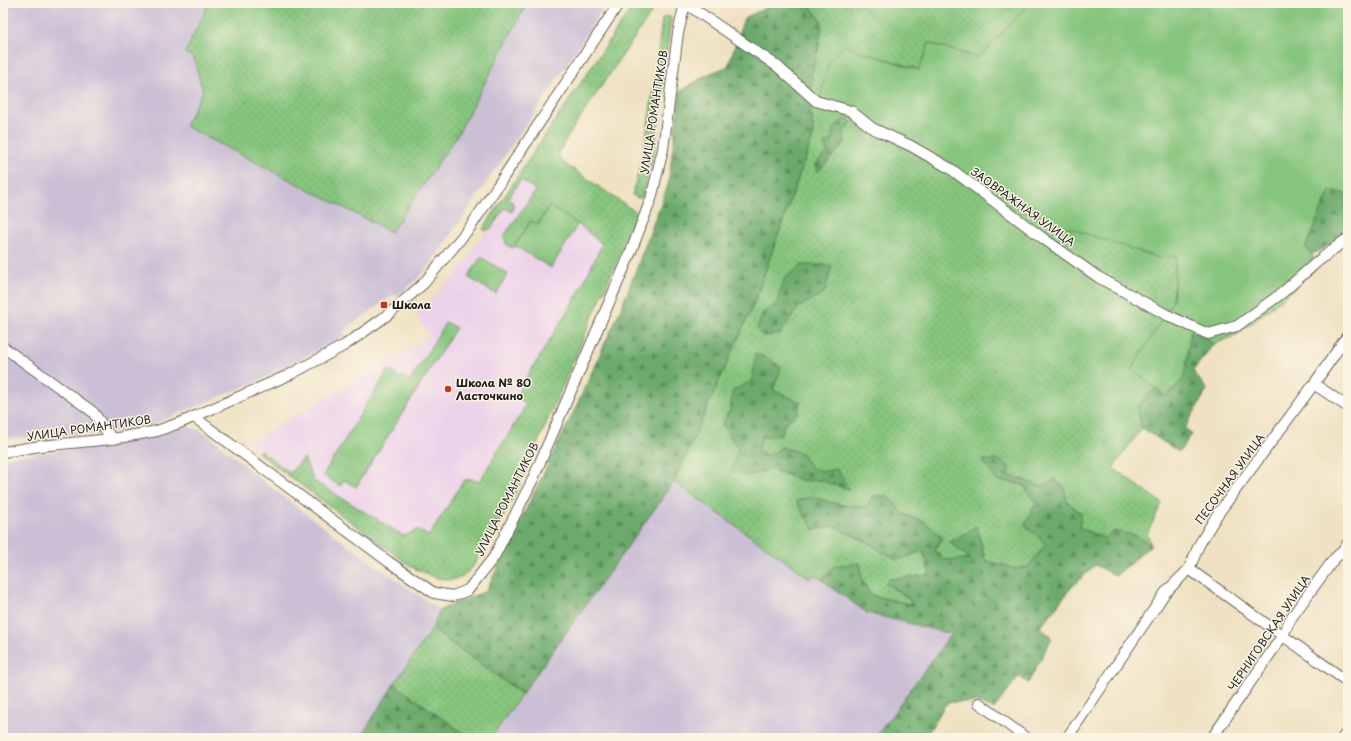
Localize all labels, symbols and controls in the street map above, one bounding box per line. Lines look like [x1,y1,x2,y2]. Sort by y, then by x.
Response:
street label: УЛИЦА РОМАНТИКОВ [635,49,672,175]
street label: ЗАОВРАЖНАЯ УЛИЦА [968,163,1079,251]
place label: Школа [392,296,432,313]
marker: Школа [379,300,389,310]
place label: Школа № 80 Ласточкино [456,374,531,404]
marker: Школа № 80 Ласточкино [443,384,453,394]
street label: УЛИЦА РОМАНТИКОВ [26,410,152,445]
street label: ПЕСОЧНАЯ УЛИЦА [1191,429,1269,528]
street label: УЛИЦА РОМАНТИКОВ [471,439,543,558]
street label: ЧЕРНИГОВСКАЯ УЛИЦА [1223,571,1314,694]

